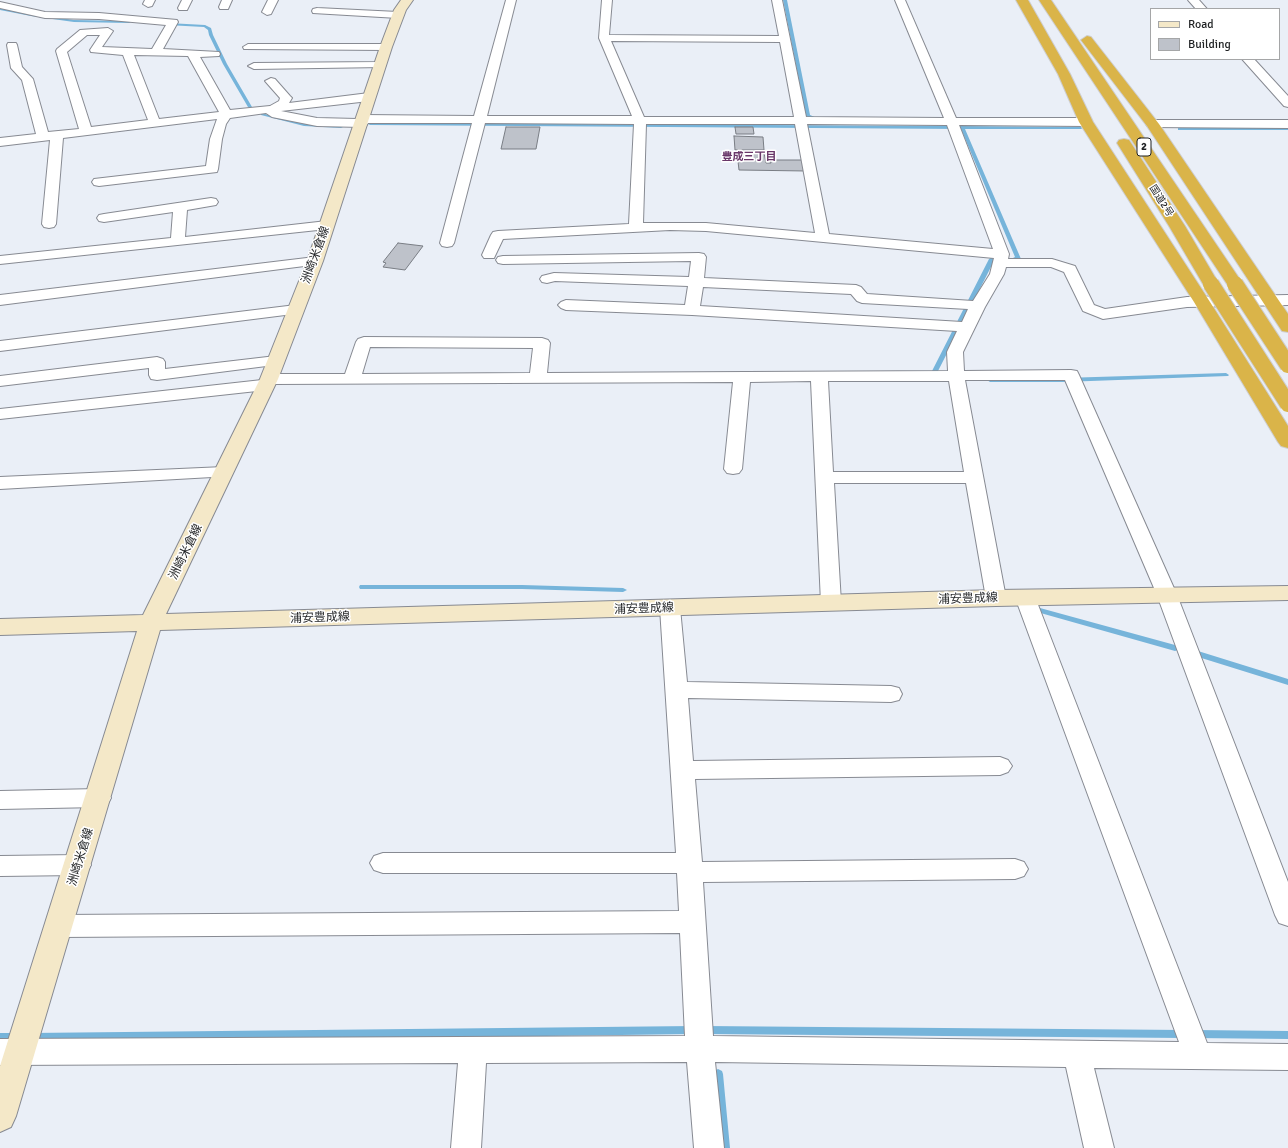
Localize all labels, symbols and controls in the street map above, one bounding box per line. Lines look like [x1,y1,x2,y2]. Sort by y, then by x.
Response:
legend [1150,8,1280,60]
text: Road [1188,17,1214,32]
text: Building [1188,37,1231,52]
road number: 2 [1137,138,1151,156]
district label: 豊成三丁目 [722,150,776,164]
street label: 国道2号 [1146,183,1176,219]
street label: 洲崎米倉線 [299,224,333,286]
street label: 洲崎米倉線 [166,522,206,582]
street label: 浦安豊成線 [938,591,998,607]
street label: 浦安豊成線 [614,601,674,617]
street label: 浦安豊成線 [290,610,350,626]
street label: 洲崎米倉線 [65,826,97,888]

